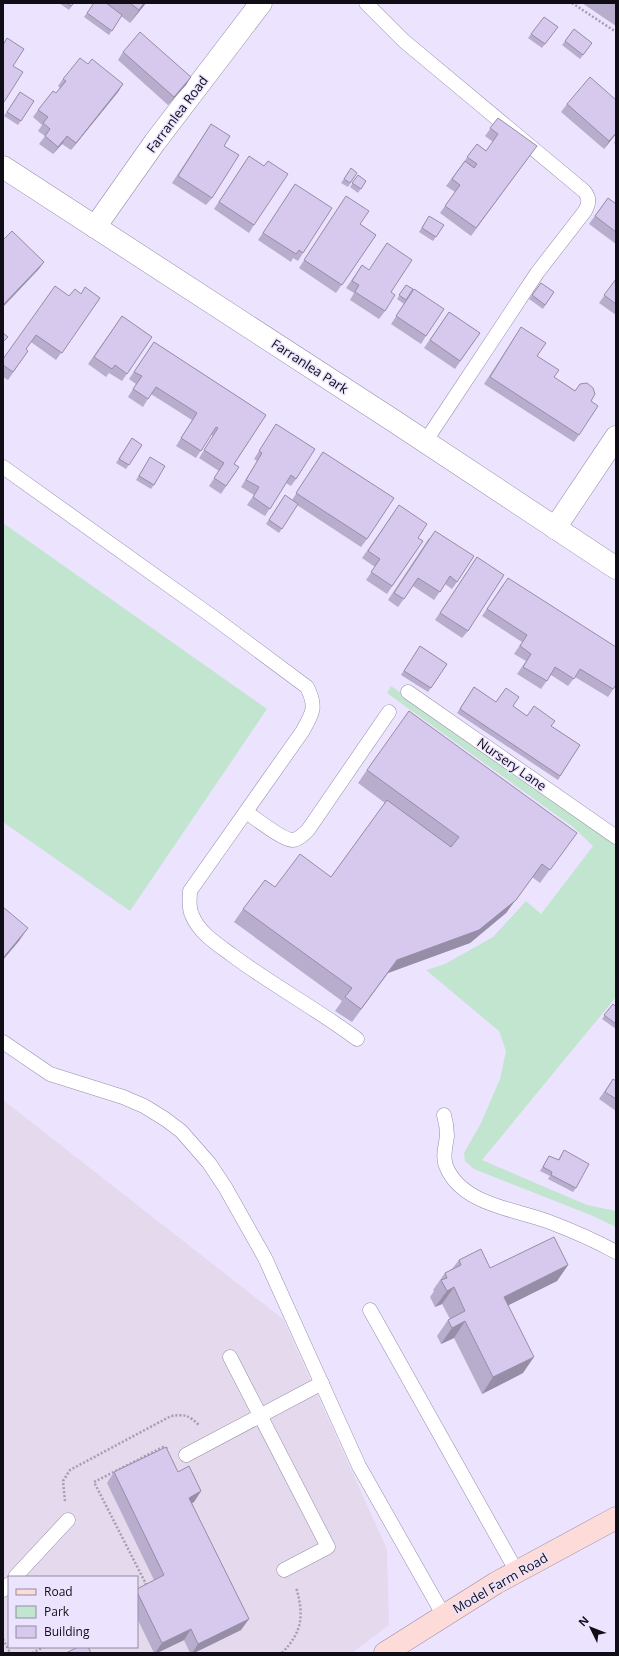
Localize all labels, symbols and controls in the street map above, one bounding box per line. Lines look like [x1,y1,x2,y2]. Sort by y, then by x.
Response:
street label: Farranlea Road [142,72,212,156]
street label: Farranlea Park [268,334,352,398]
street label: Nursery Lane [474,733,550,795]
street label: Model Farm Road [449,1548,551,1618]
legend [8,1576,138,1648]
text: Road [44,1583,73,1600]
text: Park [44,1603,70,1620]
north arrow [571,1608,611,1648]
text: N [575,1612,592,1629]
text: Building [44,1623,90,1640]

